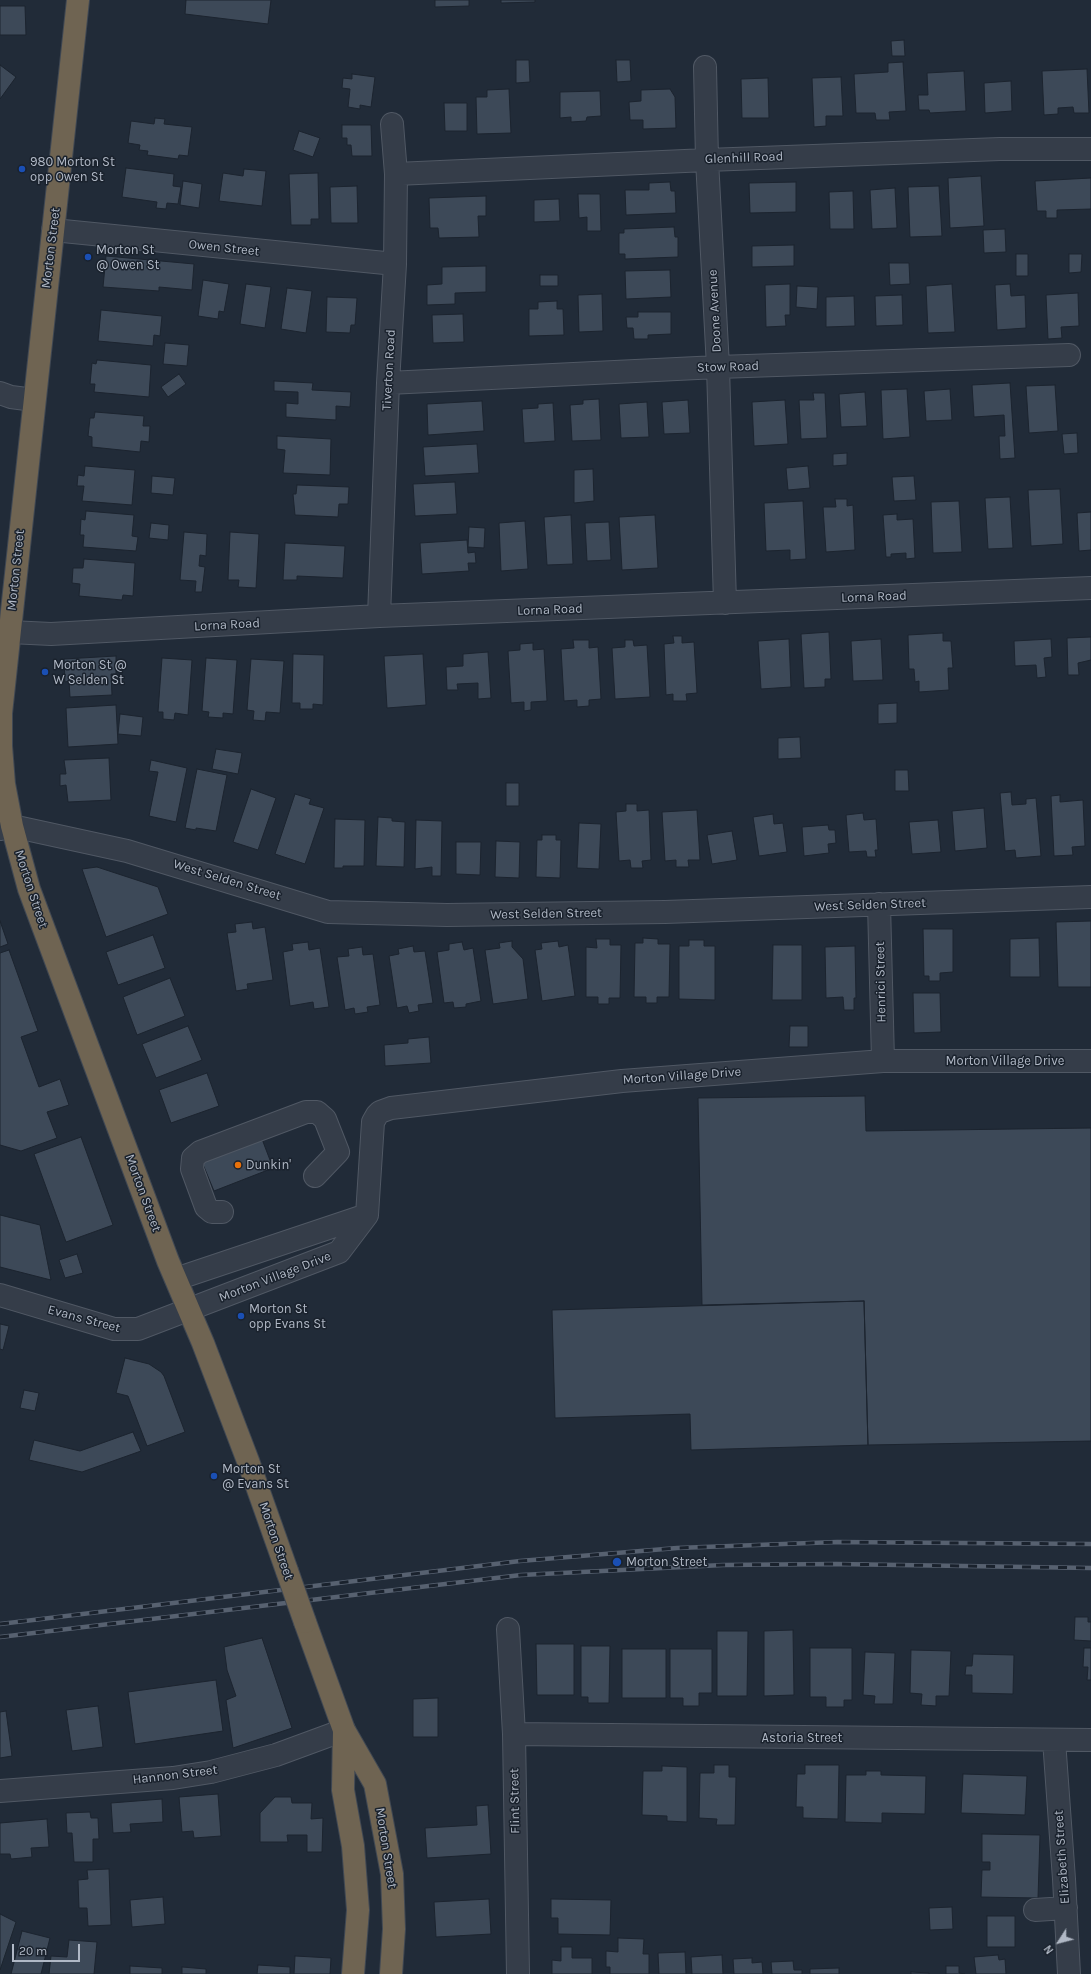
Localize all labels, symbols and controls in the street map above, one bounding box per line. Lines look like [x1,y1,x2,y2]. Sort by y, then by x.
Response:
street label: Glenhill Road [704,149,784,167]
place label: 980 Morton St opp Owen St [30,154,115,185]
marker: 980 Morton St opp Owen St [17,164,27,174]
street label: Morton Street [38,207,64,289]
street label: Owen Street [188,237,260,259]
place label: Morton St @ Owen St [96,242,159,273]
marker: Morton St @ Owen St [83,252,93,262]
street label: Doone Avenue [705,269,725,353]
street label: Tiverton Road [379,329,399,411]
street label: Stow Road [697,358,759,376]
street label: Morton Street [4,529,28,611]
street label: Lorna Road [841,588,907,606]
street label: Lorna Road [517,601,583,619]
street label: Lorna Road [194,615,260,635]
place label: Morton St @ W Selden St [53,657,127,688]
marker: Morton St @ W Selden St [40,667,50,677]
street label: Morton Street [11,848,51,930]
street label: West Selden Street [171,856,283,904]
street label: West Selden Street [814,895,926,915]
street label: West Selden Street [490,905,602,923]
street label: Henrici Street [872,941,890,1023]
street label: Morton Village Drive [946,1053,1064,1069]
street label: Morton Village Drive [622,1064,742,1088]
street label: Morton Street [122,1152,164,1234]
place label: Dunkin' [246,1157,291,1173]
marker: Dunkin' [233,1160,243,1170]
street label: Morton Village Drive [217,1248,333,1306]
place label: Morton St opp Evans St [249,1301,326,1332]
street label: Evans Street [46,1302,122,1336]
marker: Morton St opp Evans St [236,1311,246,1321]
place label: Morton St @ Evans St [222,1461,289,1492]
marker: Morton St @ Evans St [209,1471,219,1481]
street label: Morton Street [255,1500,297,1582]
place label: Morton Street [626,1554,707,1570]
marker: Morton Street [611,1556,623,1568]
street label: Astoria Street [762,1730,842,1746]
street label: Hannon Street [132,1762,218,1788]
street label: Flint Street [507,1768,523,1834]
street label: Morton Street [372,1807,400,1889]
street label: Elizabeth Street [1051,1810,1073,1904]
north arrow [1039,1922,1079,1962]
scale bar [14,1936,82,1962]
text: N [1041,1942,1056,1956]
text: 20 m [19,1944,47,1958]

